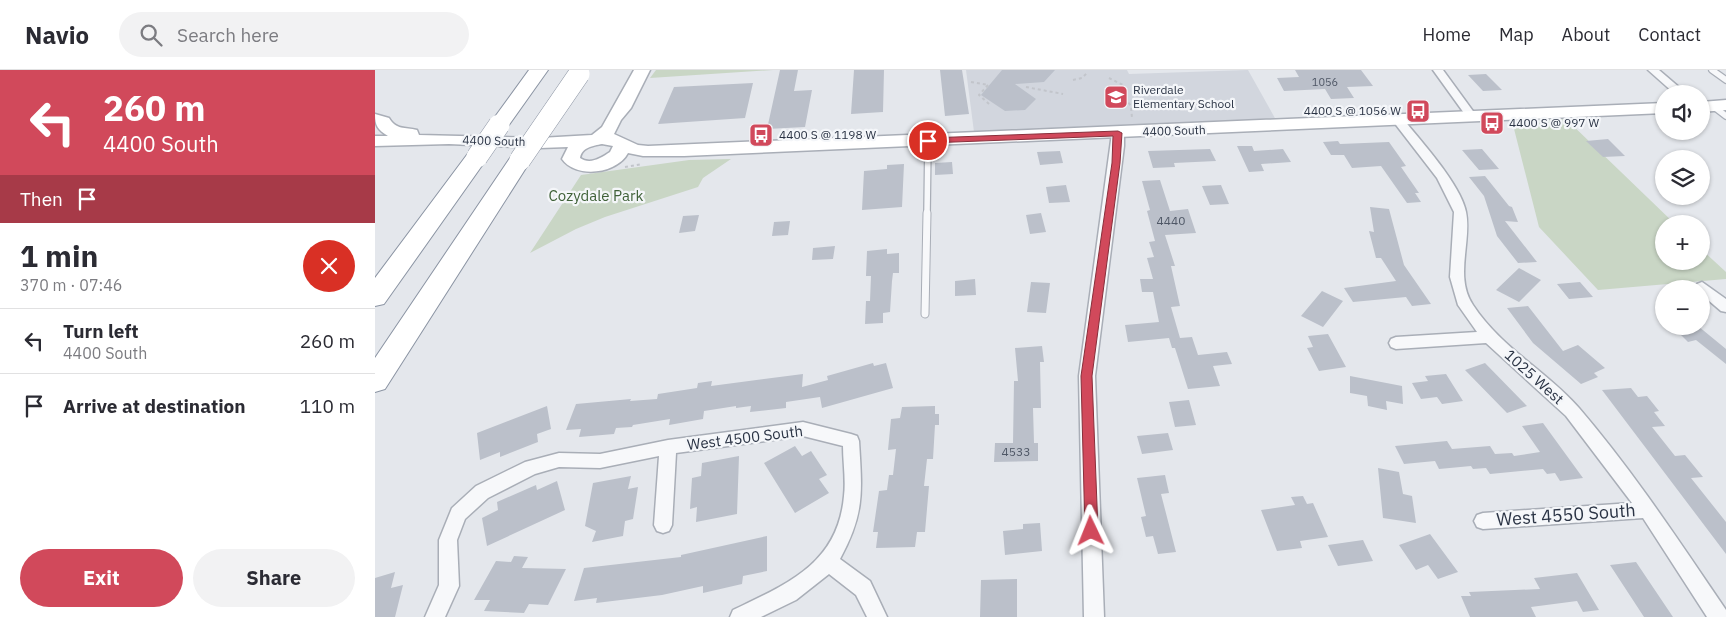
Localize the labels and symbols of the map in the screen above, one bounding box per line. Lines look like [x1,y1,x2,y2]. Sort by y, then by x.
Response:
house number: 1056 [1312,75,1338,89]
place label: Riverdale Elementary School [1133,82,1234,111]
school or university icon: Riverdale Elementary School [1103,84,1129,110]
bus stop icon: 4400 S @ 1056 W [1405,98,1431,124]
place label: 4400 S @ 1056 W [1304,103,1401,118]
bus stop icon: 4400 S @ 997 W [1479,110,1505,136]
place label: 4400 S @ 997 W [1509,115,1599,130]
pin [907,120,949,162]
bus stop icon: 4400 S @ 1198 W [748,122,774,148]
street label: 4400 South [1142,122,1206,139]
place label: 4400 S @ 1198 W [779,127,877,142]
street label: 4400 South [462,132,526,149]
park label: Cozydale Park [549,186,644,205]
house number: 4440 [1157,213,1185,228]
street label: 1025 West [1501,345,1568,408]
street label: West 4500 South [686,421,804,454]
house number: 4533 [1002,444,1030,459]
street label: West 4550 South [1496,498,1636,531]
position arrow [1064,504,1116,556]

